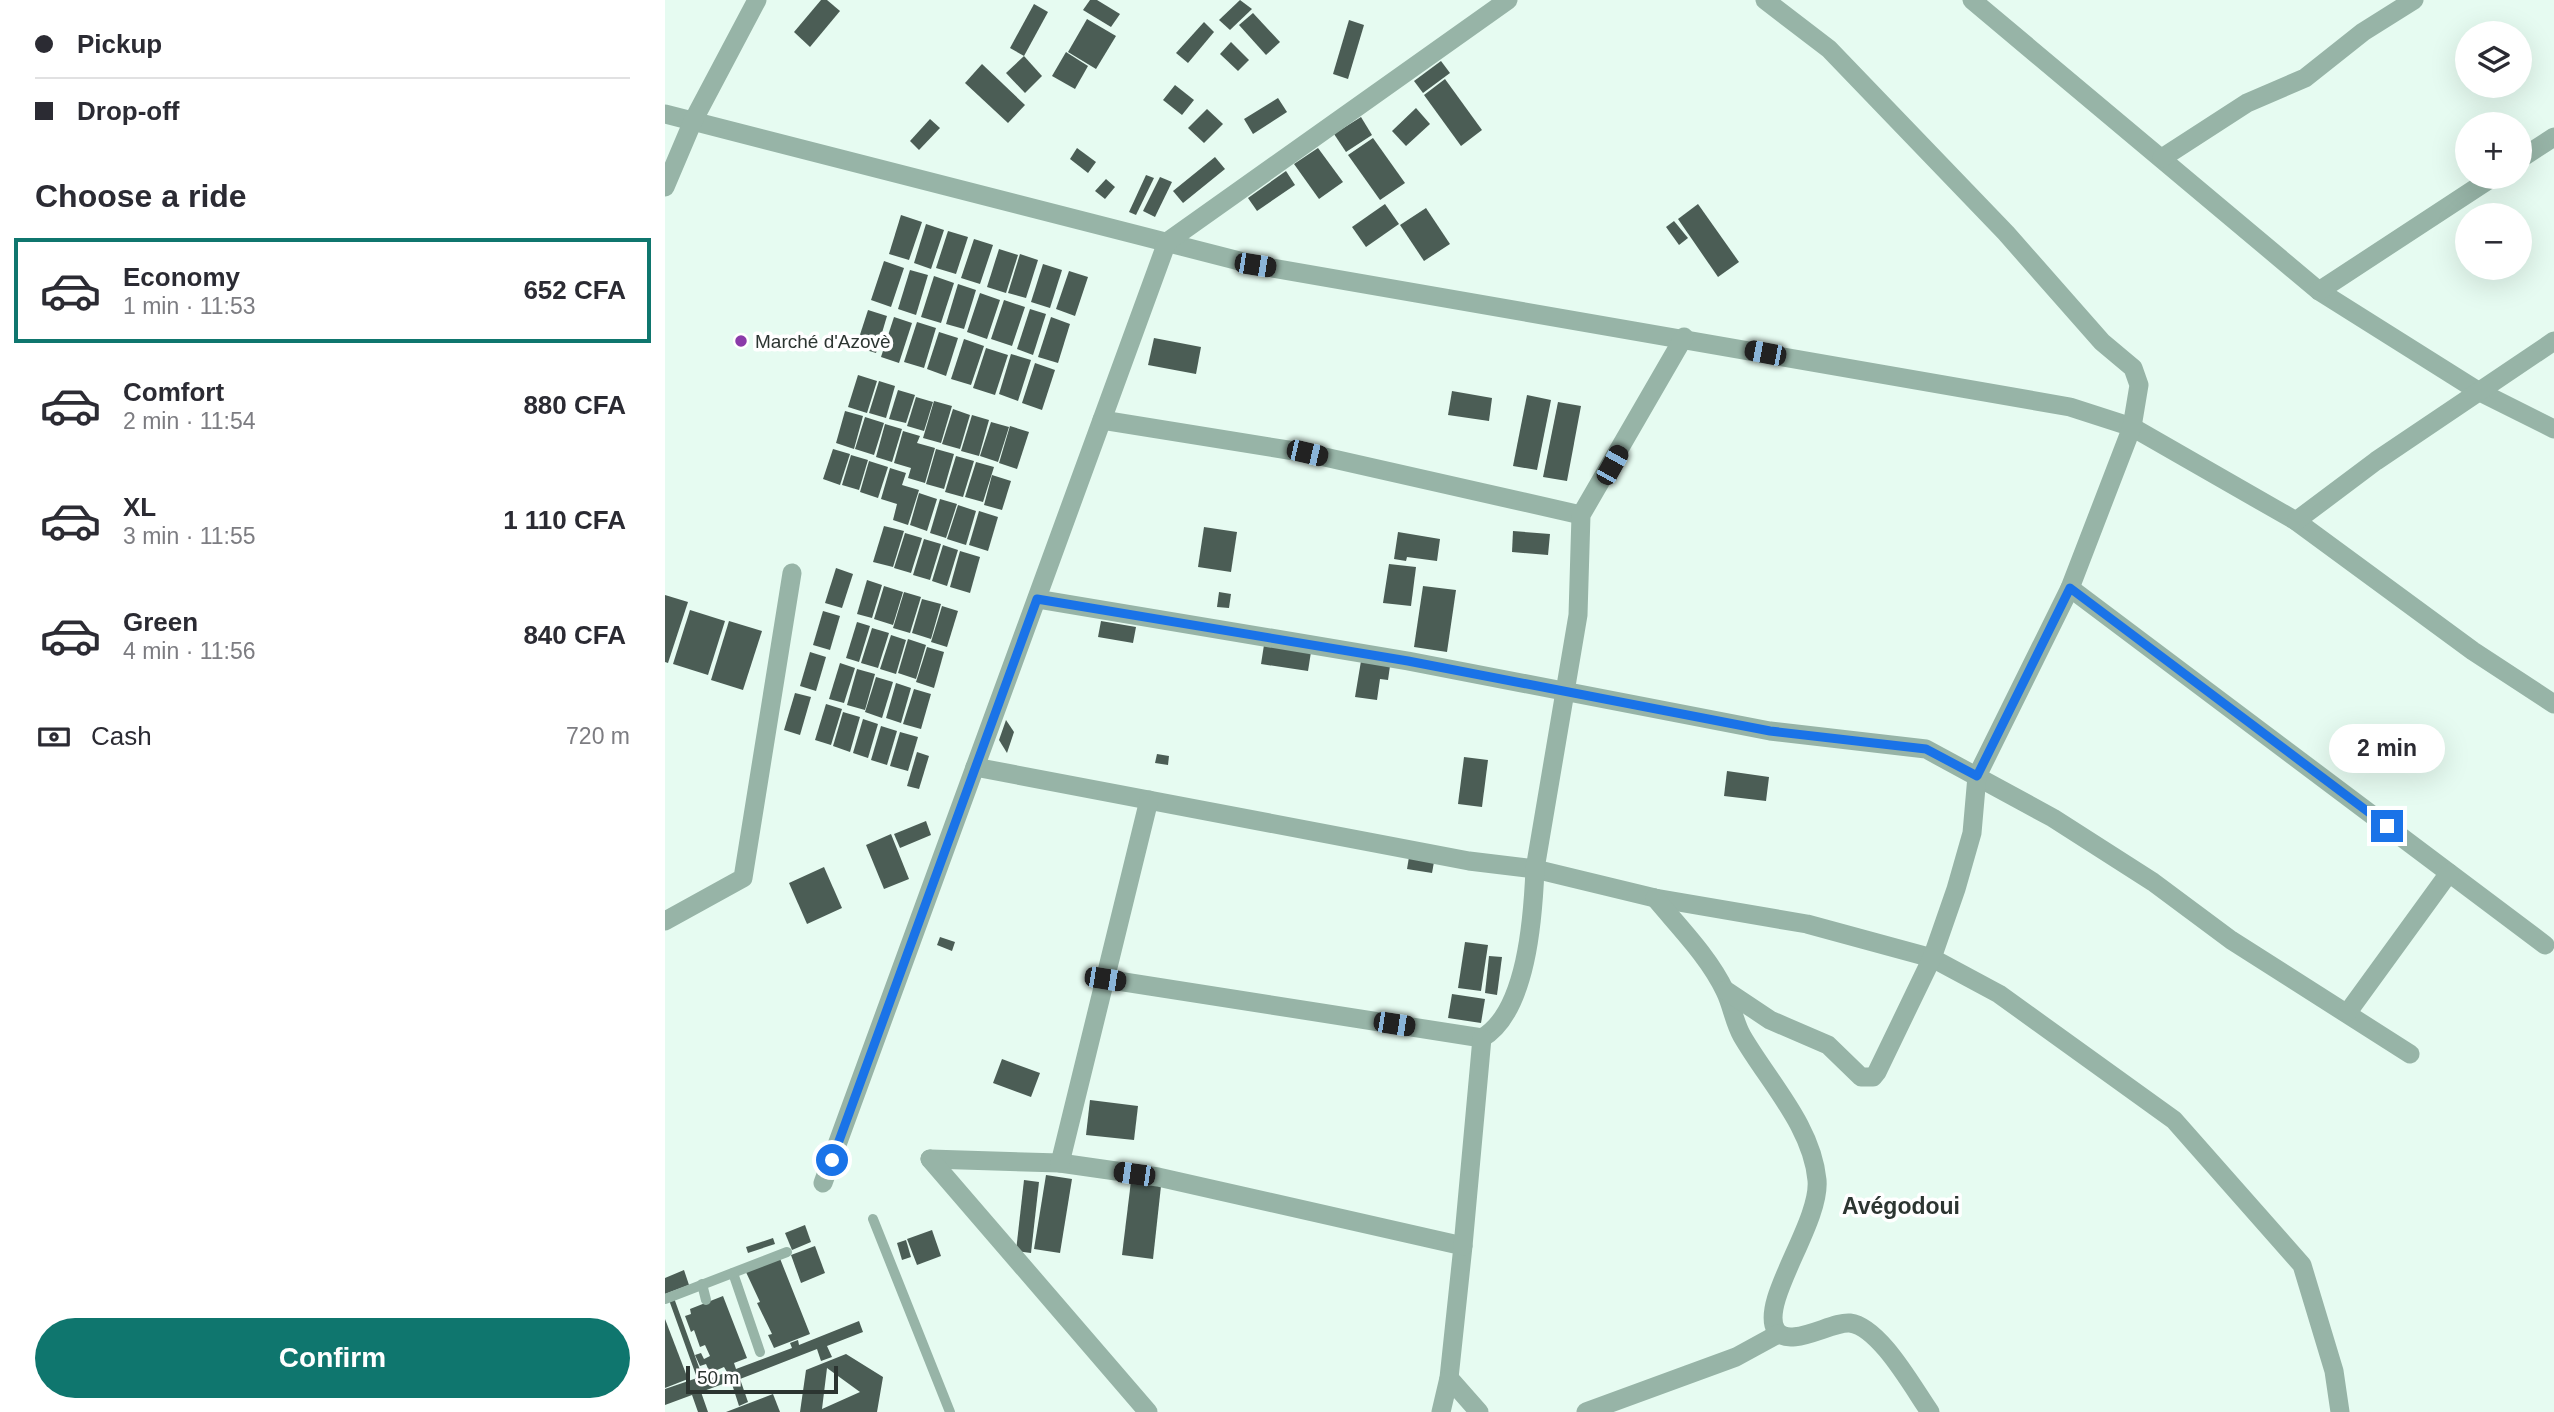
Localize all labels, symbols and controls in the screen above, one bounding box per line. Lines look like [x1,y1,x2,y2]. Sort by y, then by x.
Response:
map controls [2455,21,2532,280]
button: layers [2455,21,2532,98]
text: Pickup [77,29,162,59]
text: Drop-off [77,96,180,126]
button: + [2455,112,2532,189]
text: Choose a ride [35,178,247,214]
button: − [2455,203,2532,280]
car [1233,251,1278,279]
icon: car [39,259,102,322]
text: Economy [123,262,240,292]
text: 652 CFA [523,275,626,305]
text: 1 min · 11:53 [123,293,256,319]
place label: Marché d'Azovè [755,331,891,352]
marker: Marché d'Azovè [733,333,749,349]
car [1743,339,1788,367]
icon: car [39,374,102,437]
text: Comfort [123,377,224,407]
text: 880 CFA [523,390,626,420]
text: 2 min · 11:54 [123,408,256,434]
car [1285,438,1330,468]
car [1593,442,1632,488]
icon: car [39,489,102,552]
text: XL [123,492,156,522]
text: 1 110 CFA [503,505,626,535]
text: 3 min · 11:55 [123,523,256,549]
icon: car [39,604,102,667]
text: Green [123,607,198,637]
text: 840 CFA [523,620,626,650]
text: 4 min · 11:56 [123,638,256,664]
icon: cash [35,718,73,756]
text: Cash [91,721,152,751]
text: 720 m [566,723,630,749]
callout: 2 min [2329,724,2445,774]
text: 2 min [2357,735,2417,761]
route end [2371,810,2403,842]
car [1083,965,1128,993]
car [1372,1010,1417,1038]
route start [816,1144,848,1176]
car [1112,1161,1157,1187]
district label: Avégodoui [1842,1193,1960,1219]
button: Confirm [35,1318,630,1398]
scale bar [686,1363,838,1395]
text: 50 m [697,1367,739,1388]

